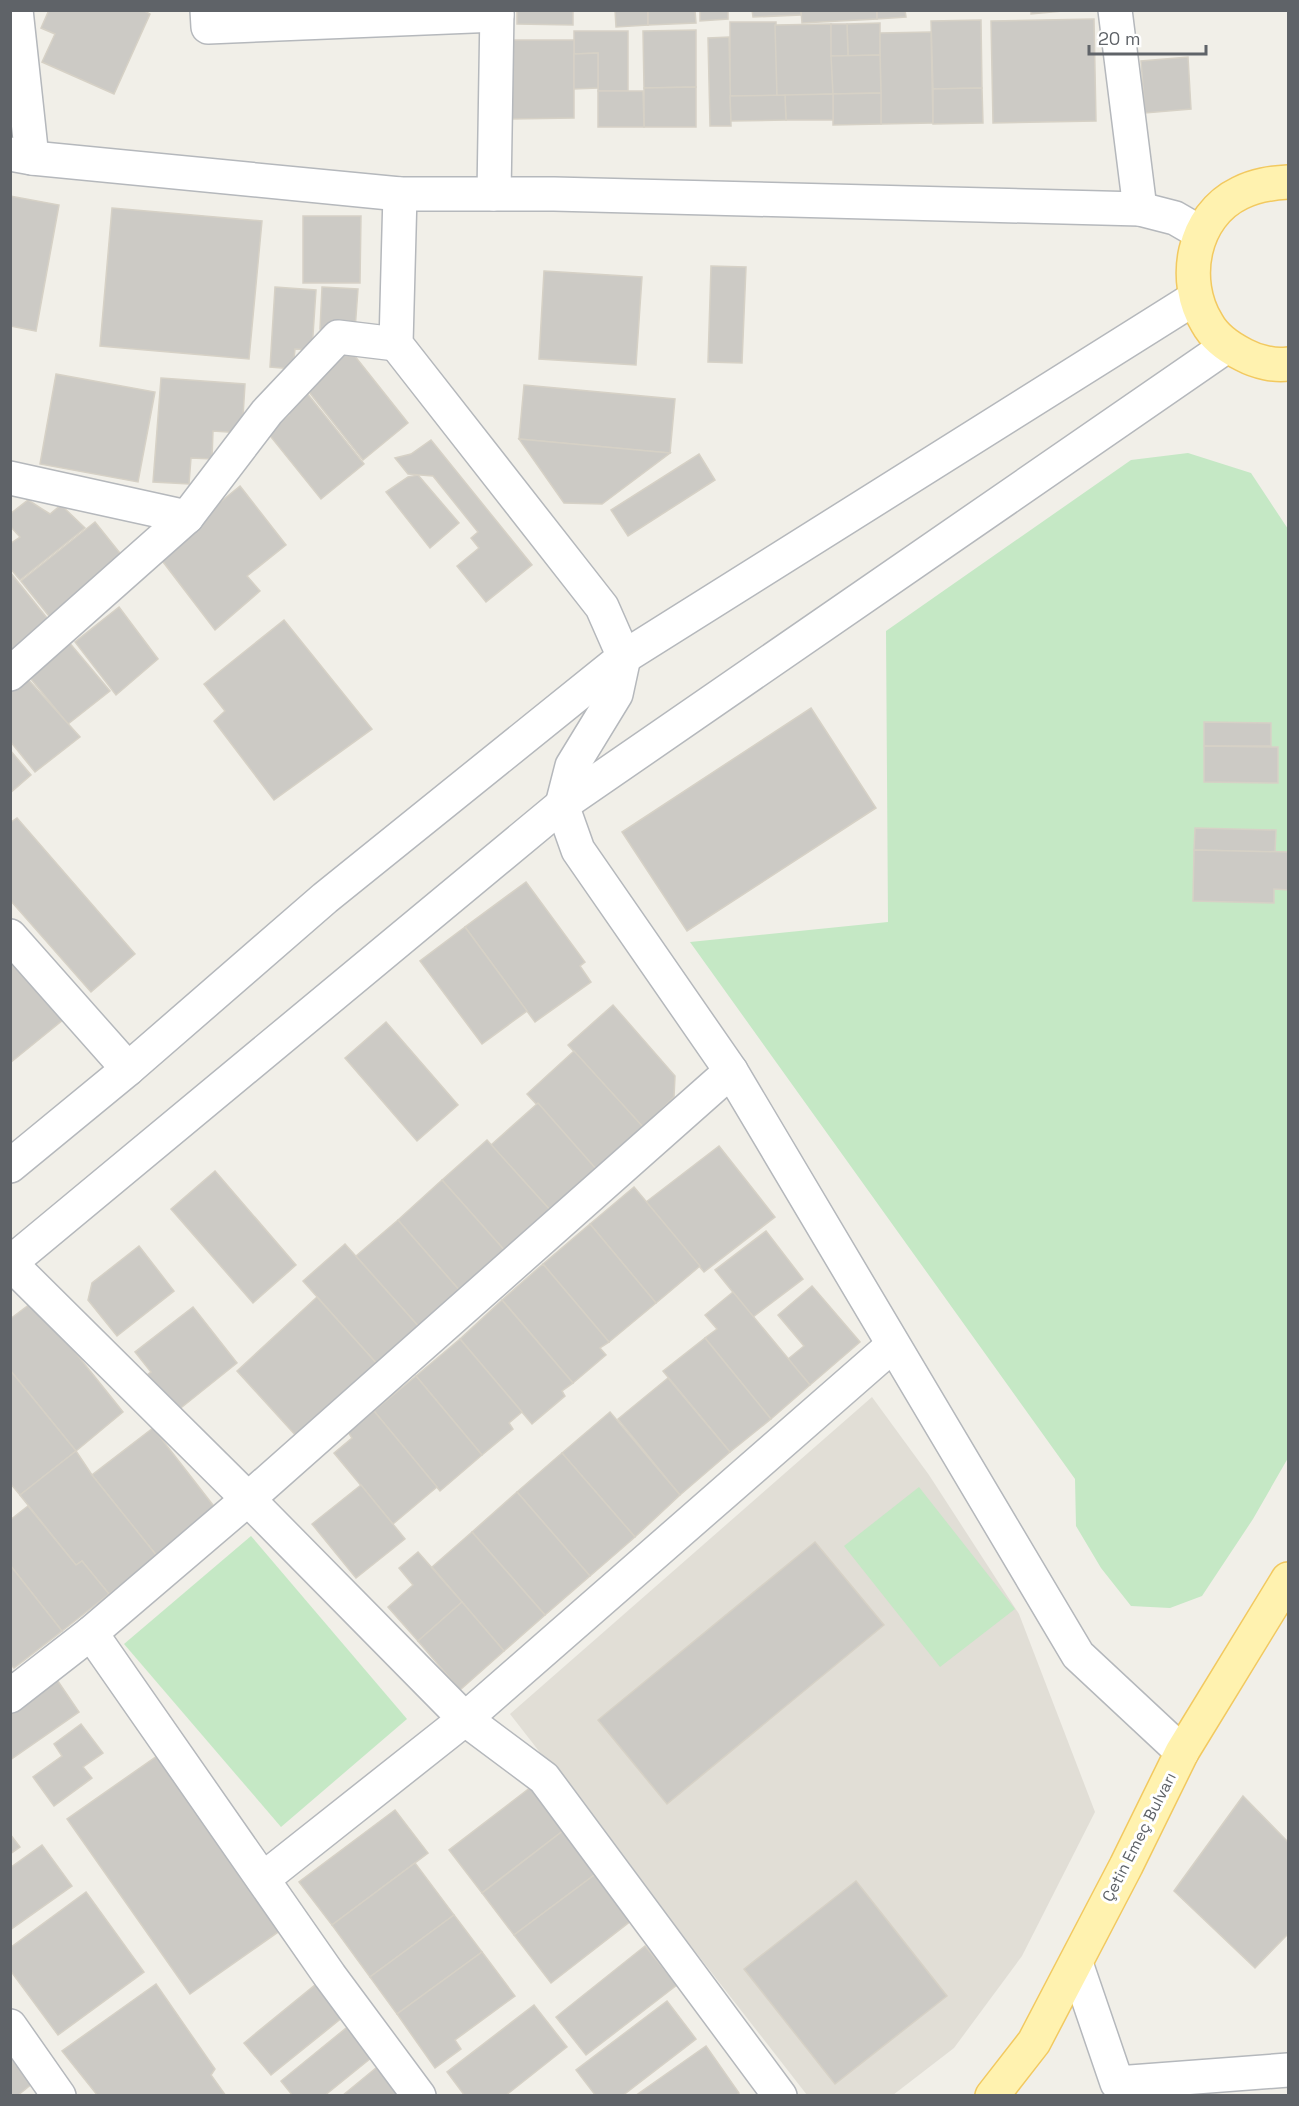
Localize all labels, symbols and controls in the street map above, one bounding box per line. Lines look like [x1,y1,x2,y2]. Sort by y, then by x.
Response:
scale bar [1089,18,1206,56]
text: 20 m [1098,27,1141,50]
street label: Çetin Emeç Bulvarı [1097,1769,1181,1905]

